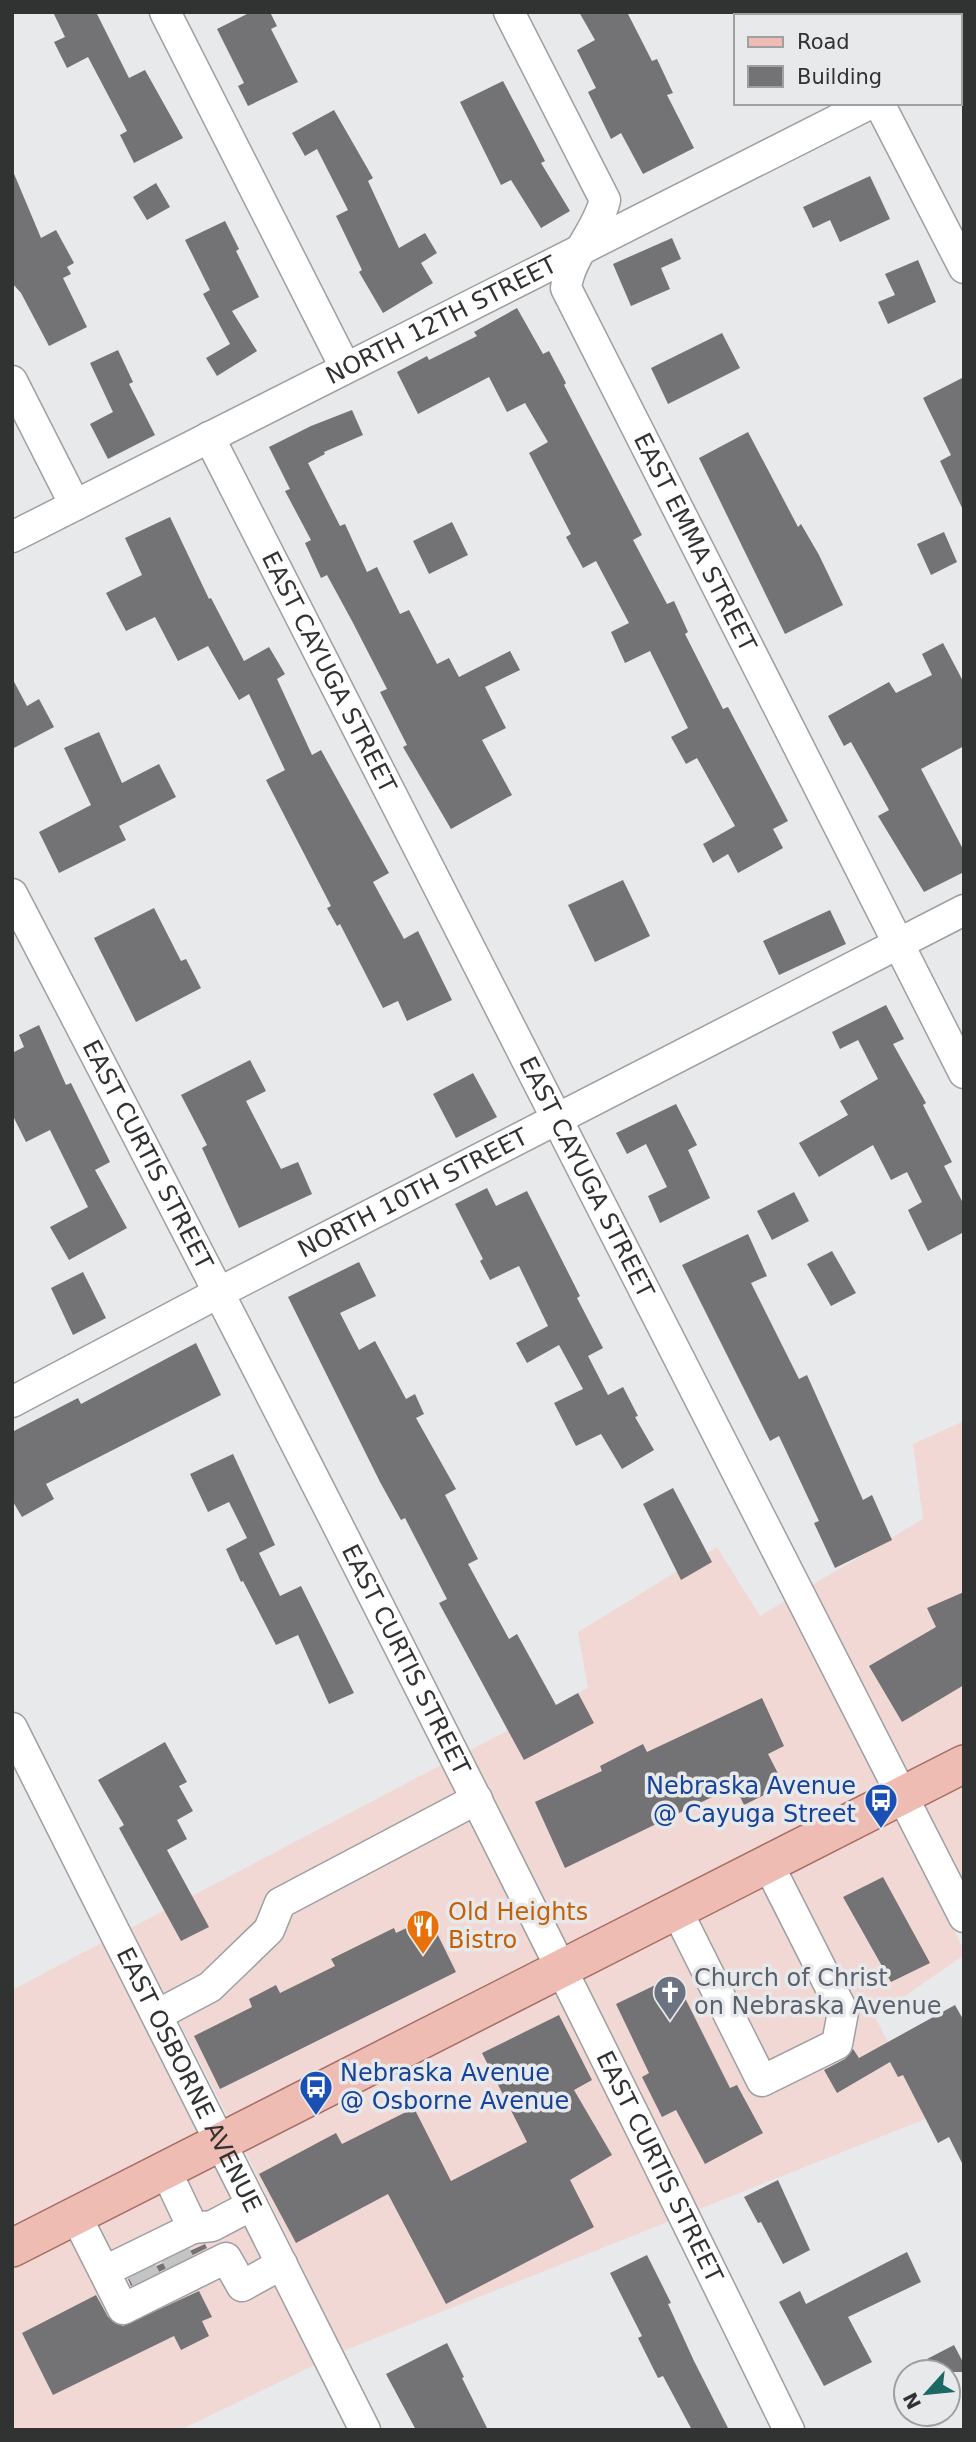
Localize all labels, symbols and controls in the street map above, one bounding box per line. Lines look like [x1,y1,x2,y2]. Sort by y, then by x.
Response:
legend [734,14,962,105]
text: Road [797,30,850,54]
text: Building [797,65,882,89]
street label: NORTH 12TH STREET [321,250,562,390]
street label: EAST EMMA STREET [628,428,762,657]
street label: EAST CAYUGA STREET [256,547,402,798]
street label: EAST CURTIS STREET [77,1035,219,1275]
street label: EAST CAYUGA STREET [513,1052,660,1303]
street label: NORTH 10TH STREET [293,1122,533,1264]
street label: EAST CURTIS STREET [336,1540,476,1780]
place label: Nebraska Avenue @ Cayuga Street [646,1772,856,1828]
bus stop icon: Nebraska Avenue @ Cayuga Street [862,1781,900,1830]
place label: Old Heights Bistro [448,1898,588,1954]
restaurant icon: Old Heights Bistro [404,1907,442,1956]
street label: EAST OSBORNE AVENUE [111,1943,267,2217]
place label: Church of Christ on Nebraska Avenue [694,1964,942,2020]
church icon: Church of Christ on Nebraska Avenue [651,1973,689,2022]
street label: EAST CURTIS STREET [590,2046,729,2287]
place label: Nebraska Avenue @ Osborne Avenue [340,2059,569,2115]
bus stop icon: Nebraska Avenue @ Osborne Avenue [297,2068,335,2117]
north arrow [892,2358,962,2428]
text: N [898,2389,925,2413]

